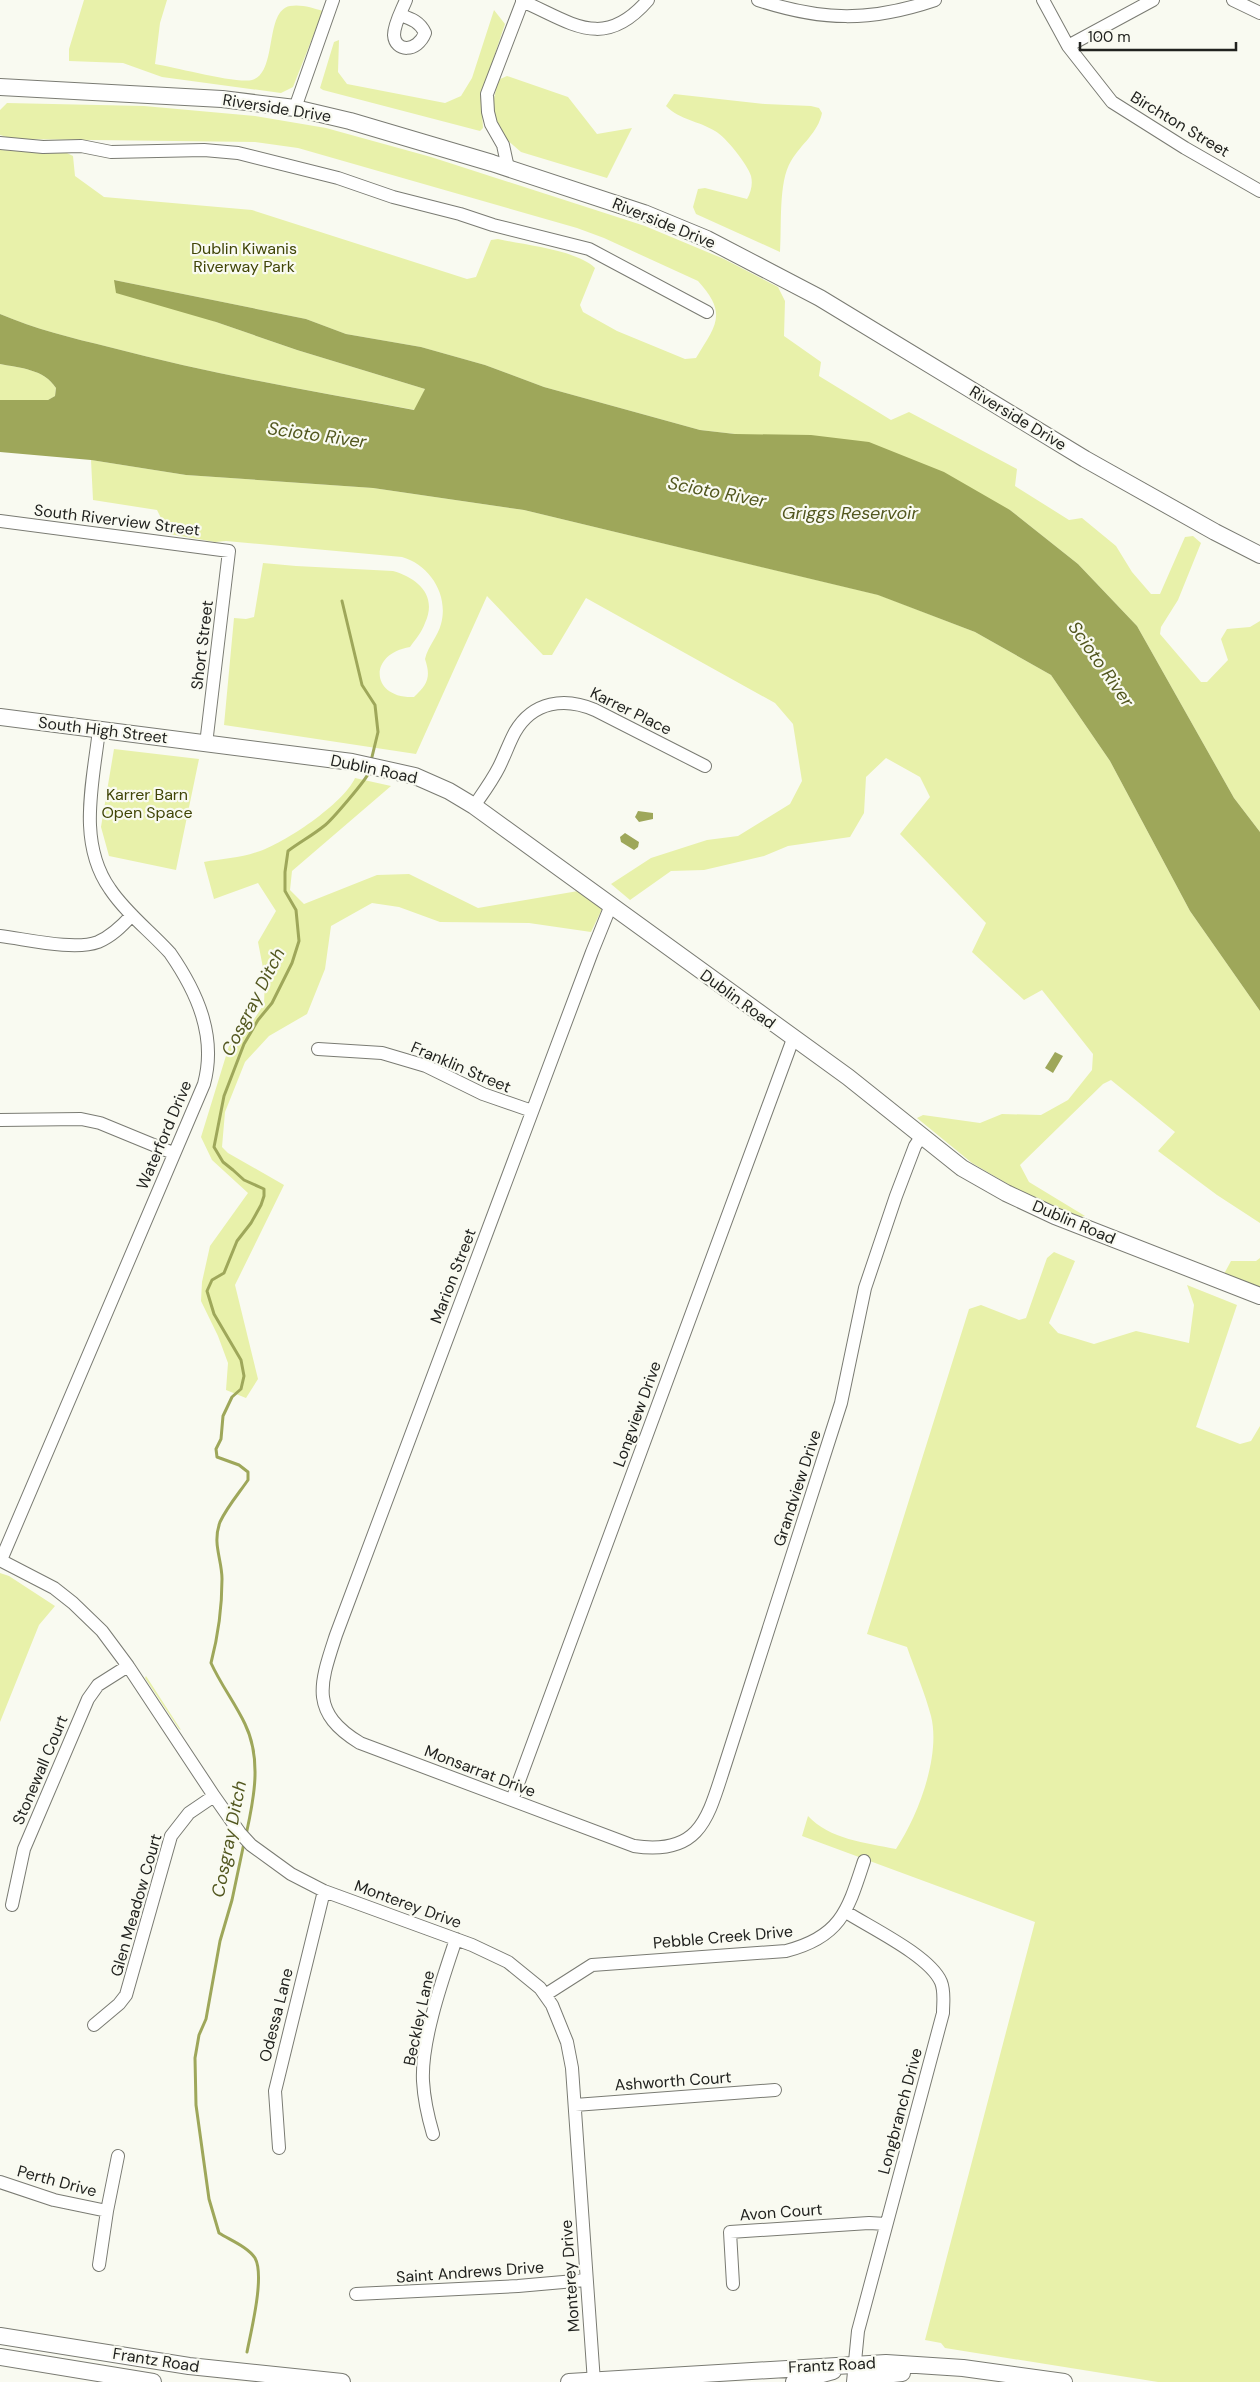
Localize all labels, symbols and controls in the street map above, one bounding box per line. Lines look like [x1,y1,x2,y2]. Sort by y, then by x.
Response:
scale bar [1080,20,1236,52]
text: 100 m [1088,27,1131,47]
street label: Birchton Street [1127,86,1233,162]
street label: Riverside Drive [221,89,333,127]
street label: Riverside Drive [609,193,719,253]
park label: Dublin Kiwanis Riverway Park [191,238,297,277]
street label: Riverside Drive [966,381,1070,455]
water label: Scioto River [266,416,369,454]
water label: Scioto River [666,471,769,514]
street label: South Riverview Street [33,499,201,541]
water label: Griggs Reservoir [782,501,919,525]
street label: Short Street [186,599,218,691]
water label: Scioto River [1063,616,1140,713]
street label: Karrer Place [587,682,675,740]
street label: South High Street [37,712,169,748]
street label: Dublin Road [329,750,419,788]
park label: Karrer Barn Open Space [101,784,193,823]
water label: Cosgray Ditch [215,944,291,1060]
street label: Dublin Road [696,965,780,1033]
street label: Franklin Street [408,1037,514,1097]
street label: Waterford Drive [132,1077,196,1193]
street label: Dublin Road [1029,1195,1119,1249]
street label: Marion Street [425,1225,481,1327]
street label: Longview Drive [608,1358,666,1470]
street label: Grandview Drive [768,1427,826,1549]
street label: Stonewall Court [7,1712,73,1828]
street label: Monsarrat Drive [421,1740,539,1802]
water label: Cosgray Ditch [206,1779,252,1899]
street label: Glen Meadow Court [106,1831,166,1979]
street label: Monterey Drive [351,1875,465,1933]
street label: Pebble Creek Drive [652,1920,794,1954]
street label: Odessa Lane [254,1966,298,2064]
street label: Beckley Lane [399,1968,439,2068]
street label: Longbranch Drive [873,2045,927,2177]
street label: Ashworth Court [614,2066,732,2096]
street label: Perth Drive [15,2160,99,2202]
street label: Avon Court [739,2199,823,2225]
street label: Monterey Drive [556,2219,584,2333]
street label: Saint Andrews Drive [395,2256,545,2288]
street label: Frantz Road [111,2343,201,2377]
street label: Frantz Road [788,2352,876,2378]

